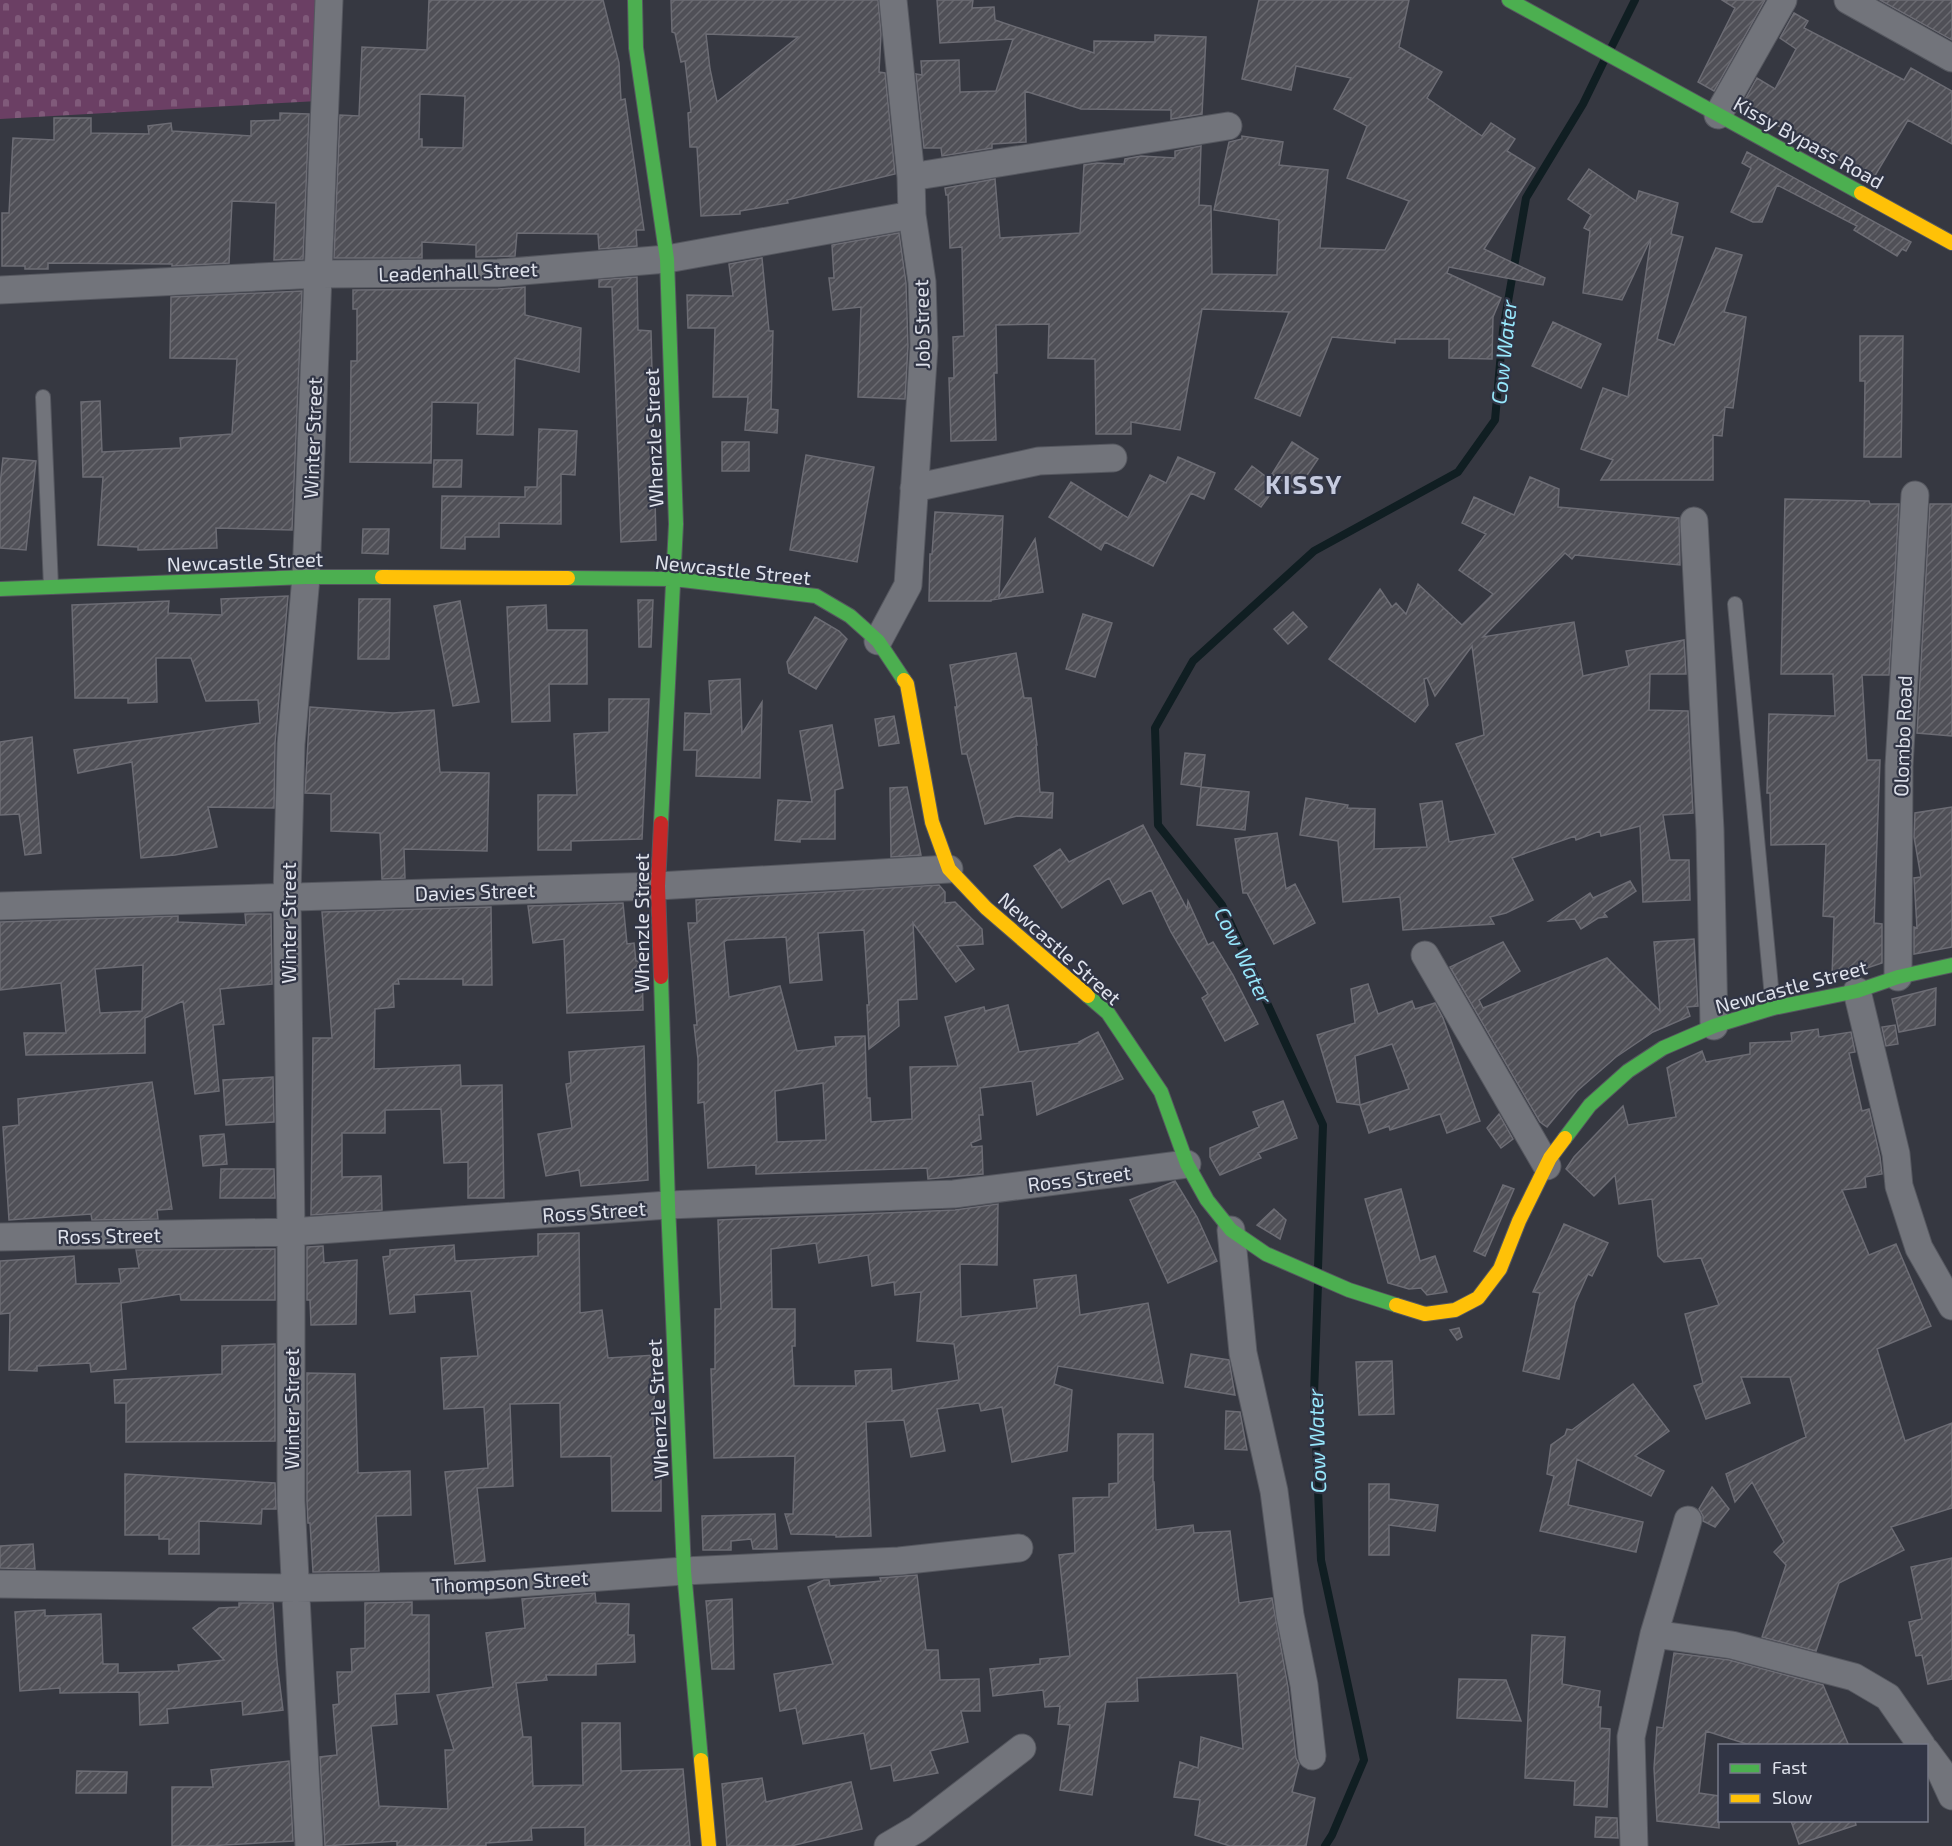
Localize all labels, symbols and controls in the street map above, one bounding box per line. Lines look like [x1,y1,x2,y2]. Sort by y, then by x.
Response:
street label: Kissy Bypass Road [1730,91,1888,193]
street label: Leadenhall Street [378,256,539,286]
street label: Job Street [908,279,934,369]
water label: Cow Water [1485,298,1521,405]
street label: Whenzle Street [639,367,667,508]
street label: Winter Street [298,376,326,499]
district label: KISSY [1265,468,1343,499]
street label: Newcastle Street [166,546,324,576]
street label: Newcastle Street [654,549,812,589]
street label: Olombo Road [1888,675,1916,797]
street label: Whenzle Street [629,853,653,993]
street label: Winter Street [276,862,300,984]
street label: Davies Street [414,877,536,905]
street label: Newcastle Street [994,887,1126,1010]
water label: Cow Water [1210,902,1278,1008]
street label: Newcastle Street [1712,954,1870,1018]
street label: Ross Street [1026,1160,1132,1196]
street label: Ross Street [541,1195,647,1227]
street label: Ross Street [57,1222,162,1248]
street label: Whenzle Street [641,1338,673,1479]
street label: Winter Street [279,1348,303,1470]
water label: Cow Water [1302,1388,1330,1494]
street label: Thompson Street [431,1565,589,1597]
legend [1718,1744,1928,1822]
text: Fast [1772,1756,1807,1778]
text: Slow [1772,1786,1813,1808]

